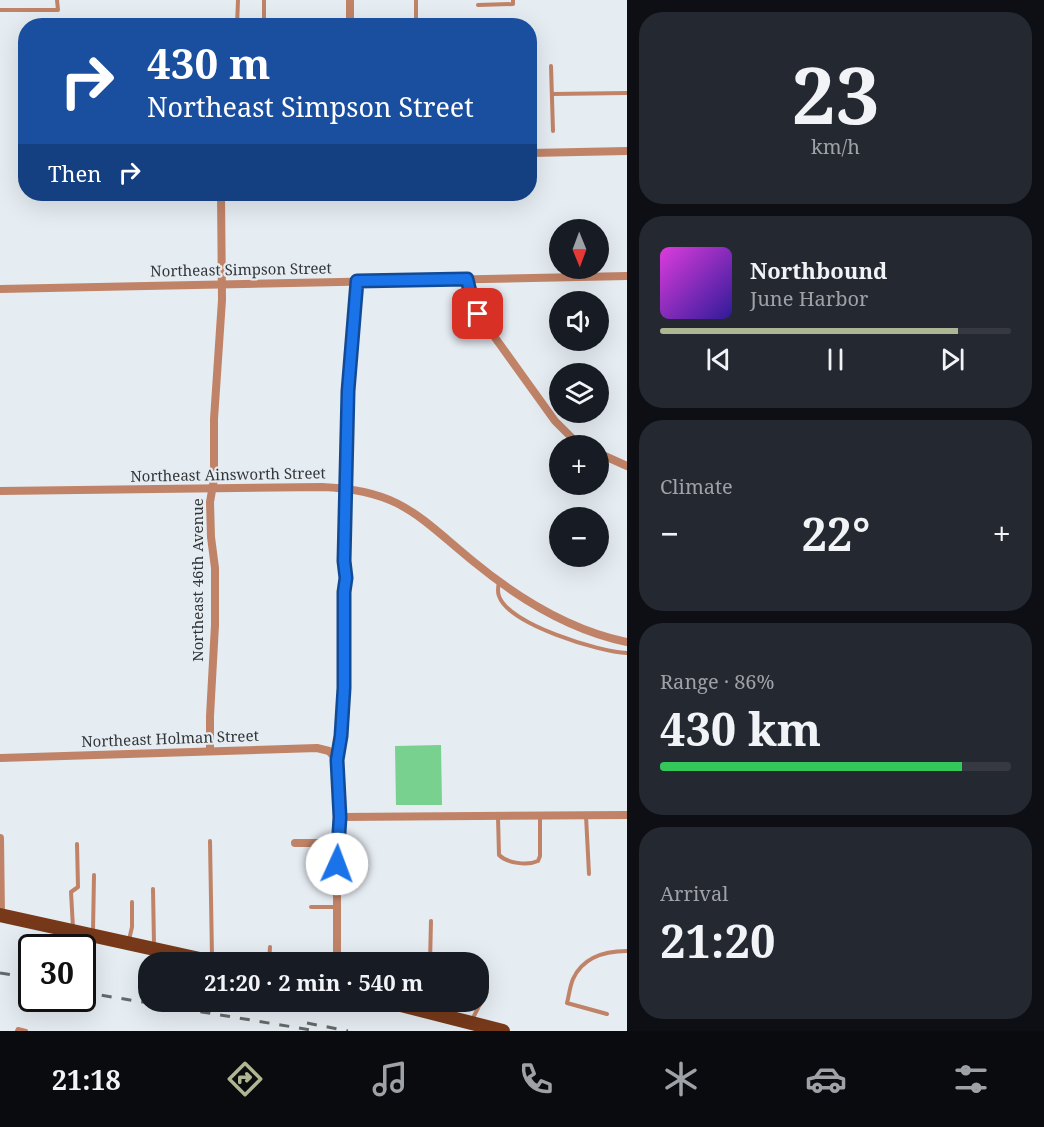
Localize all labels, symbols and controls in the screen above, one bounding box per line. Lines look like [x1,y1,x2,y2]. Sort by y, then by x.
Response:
text: 430 m [147,34,271,91]
text: 23 [791,41,880,147]
icon: right [48,42,126,120]
text: Northeast Simpson Street [147,88,474,125]
text: km/h [811,133,860,160]
icon: right [113,156,146,189]
text: Then [48,158,101,188]
north arrow [549,219,609,279]
map controls [549,219,609,567]
text: Northbound [750,255,887,285]
street label: Northeast Simpson Street [150,257,332,281]
text: June Harbor [750,285,868,312]
pin [452,288,503,339]
button: sound [549,291,609,351]
icon: arrive [461,297,494,330]
icon: previous [702,343,735,376]
icon: pause [819,343,852,376]
icon: next [936,343,969,376]
button: layers [549,363,609,423]
button: + [549,435,609,495]
street label: Northeast Ainsworth Street [130,462,326,486]
text: Climate [660,473,733,500]
street label: Northeast 46th Avenue [187,498,207,662]
text: 22° [801,503,870,564]
button: − [549,507,609,567]
text: − [660,511,679,556]
text: + [993,511,1011,556]
text: Range · 86% [660,668,774,695]
text: 430 km [660,698,821,759]
street label: Northeast Holman Street [81,725,259,751]
position arrow [305,832,369,896]
text: Arrival [660,880,728,907]
text: 21:20 [660,910,775,971]
speed limit sign: 30 [18,934,96,1012]
text: 21:20 · 2 min · 540 m [204,967,423,997]
icon: directions [224,1058,266,1100]
icon: music [369,1058,411,1100]
icon: phone [515,1058,557,1100]
icon: climate [660,1058,702,1100]
icon: car [805,1058,847,1100]
icon: filters [950,1058,992,1100]
text: 21:18 [52,1061,121,1098]

